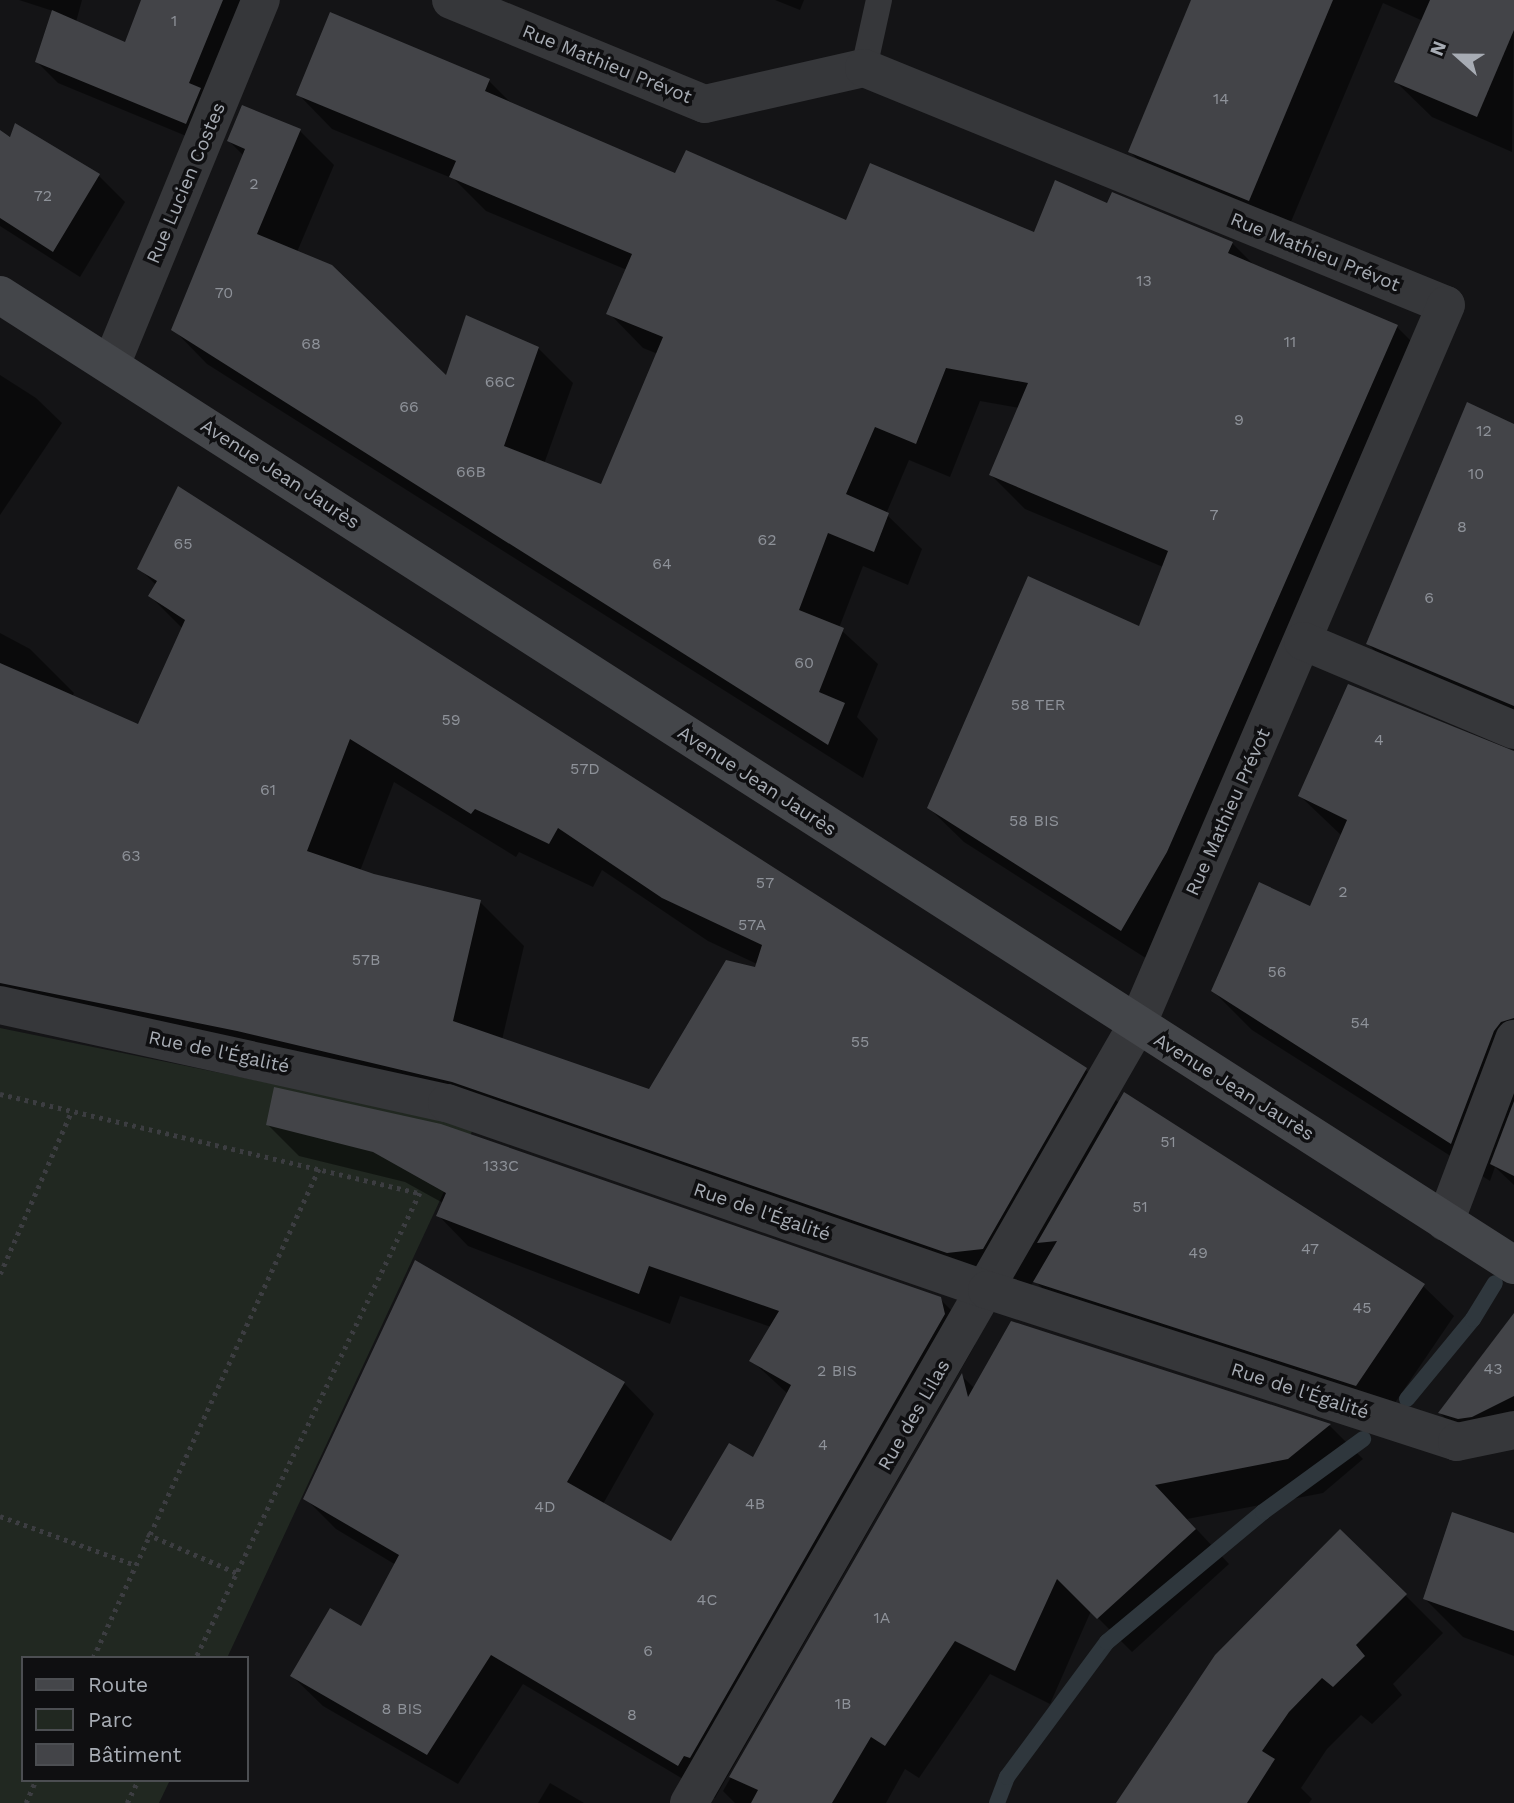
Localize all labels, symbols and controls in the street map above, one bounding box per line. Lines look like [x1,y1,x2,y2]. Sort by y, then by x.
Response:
house number: 1 [171,11,177,31]
street label: Rue Mathieu Prévot [519,20,695,108]
north arrow [1423,21,1493,91]
text: N [1425,38,1451,59]
house number: 14 [1213,89,1229,109]
street label: Rue Lucien Costes [142,99,230,267]
house number: 2 [249,174,259,194]
house number: 72 [34,186,52,206]
street label: Rue Mathieu Prévot [1227,208,1403,296]
house number: 13 [1136,271,1152,291]
house number: 70 [215,283,233,303]
house number: 11 [1284,332,1296,352]
house number: 68 [301,334,321,354]
house number: 66C [485,372,515,392]
house number: 66 [399,397,419,417]
house number: 9 [1234,410,1244,430]
street label: Avenue Jean Jaurès [196,414,364,534]
house number: 12 [1476,421,1492,441]
house number: 66B [456,462,486,482]
house number: 10 [1468,464,1484,484]
house number: 7 [1210,505,1218,525]
house number: 8 [1457,517,1467,537]
house number: 62 [757,530,777,550]
house number: 65 [173,534,193,554]
house number: 64 [652,554,672,574]
house number: 6 [1424,588,1434,608]
house number: 60 [794,653,814,673]
house number: 58 TER [1010,695,1066,715]
house number: 59 [441,710,461,730]
street label: Avenue Jean Jaurès [673,721,841,841]
street label: Rue Mathieu Prévot [1181,725,1275,899]
house number: 4 [1374,730,1384,750]
house number: 57D [570,759,600,779]
house number: 61 [260,780,276,800]
house number: 58 BIS [1009,811,1059,831]
house number: 63 [121,846,141,866]
house number: 57 [756,873,774,893]
house number: 2 [1338,882,1348,902]
house number: 57A [738,915,766,935]
house number: 57B [352,950,380,970]
house number: 56 [1267,962,1287,982]
house number: 54 [1350,1013,1370,1033]
street label: Rue de l'Égalité [146,1026,292,1078]
street label: Avenue Jean Jaurès [1149,1028,1319,1146]
house number: 55 [851,1032,869,1052]
house number: 51 [1160,1132,1176,1152]
house number: 133C [483,1156,519,1176]
street label: Rue de l'Égalité [690,1178,834,1246]
house number: 51 [1132,1197,1148,1217]
house number: 47 [1301,1239,1319,1259]
house number: 49 [1188,1243,1208,1263]
house number: 45 [1352,1298,1372,1318]
street label: Rue des Lilas [873,1356,955,1474]
street label: Rue de l'Égalité [1228,1358,1372,1424]
house number: 43 [1483,1359,1503,1379]
house number: 2 BIS [817,1361,857,1381]
house number: 4 [818,1435,828,1455]
house number: 4B [745,1494,765,1514]
house number: 4D [534,1497,556,1517]
house number: 4C [697,1590,717,1610]
house number: 1A [874,1608,890,1628]
house number: 6 [643,1641,653,1661]
legend [21,1656,248,1782]
text: Route [88,1672,148,1697]
house number: 1B [835,1694,851,1714]
house number: 8 BIS [382,1699,422,1719]
house number: 8 [627,1705,637,1725]
text: Parc [88,1707,133,1732]
text: Bâtiment [88,1742,181,1767]

